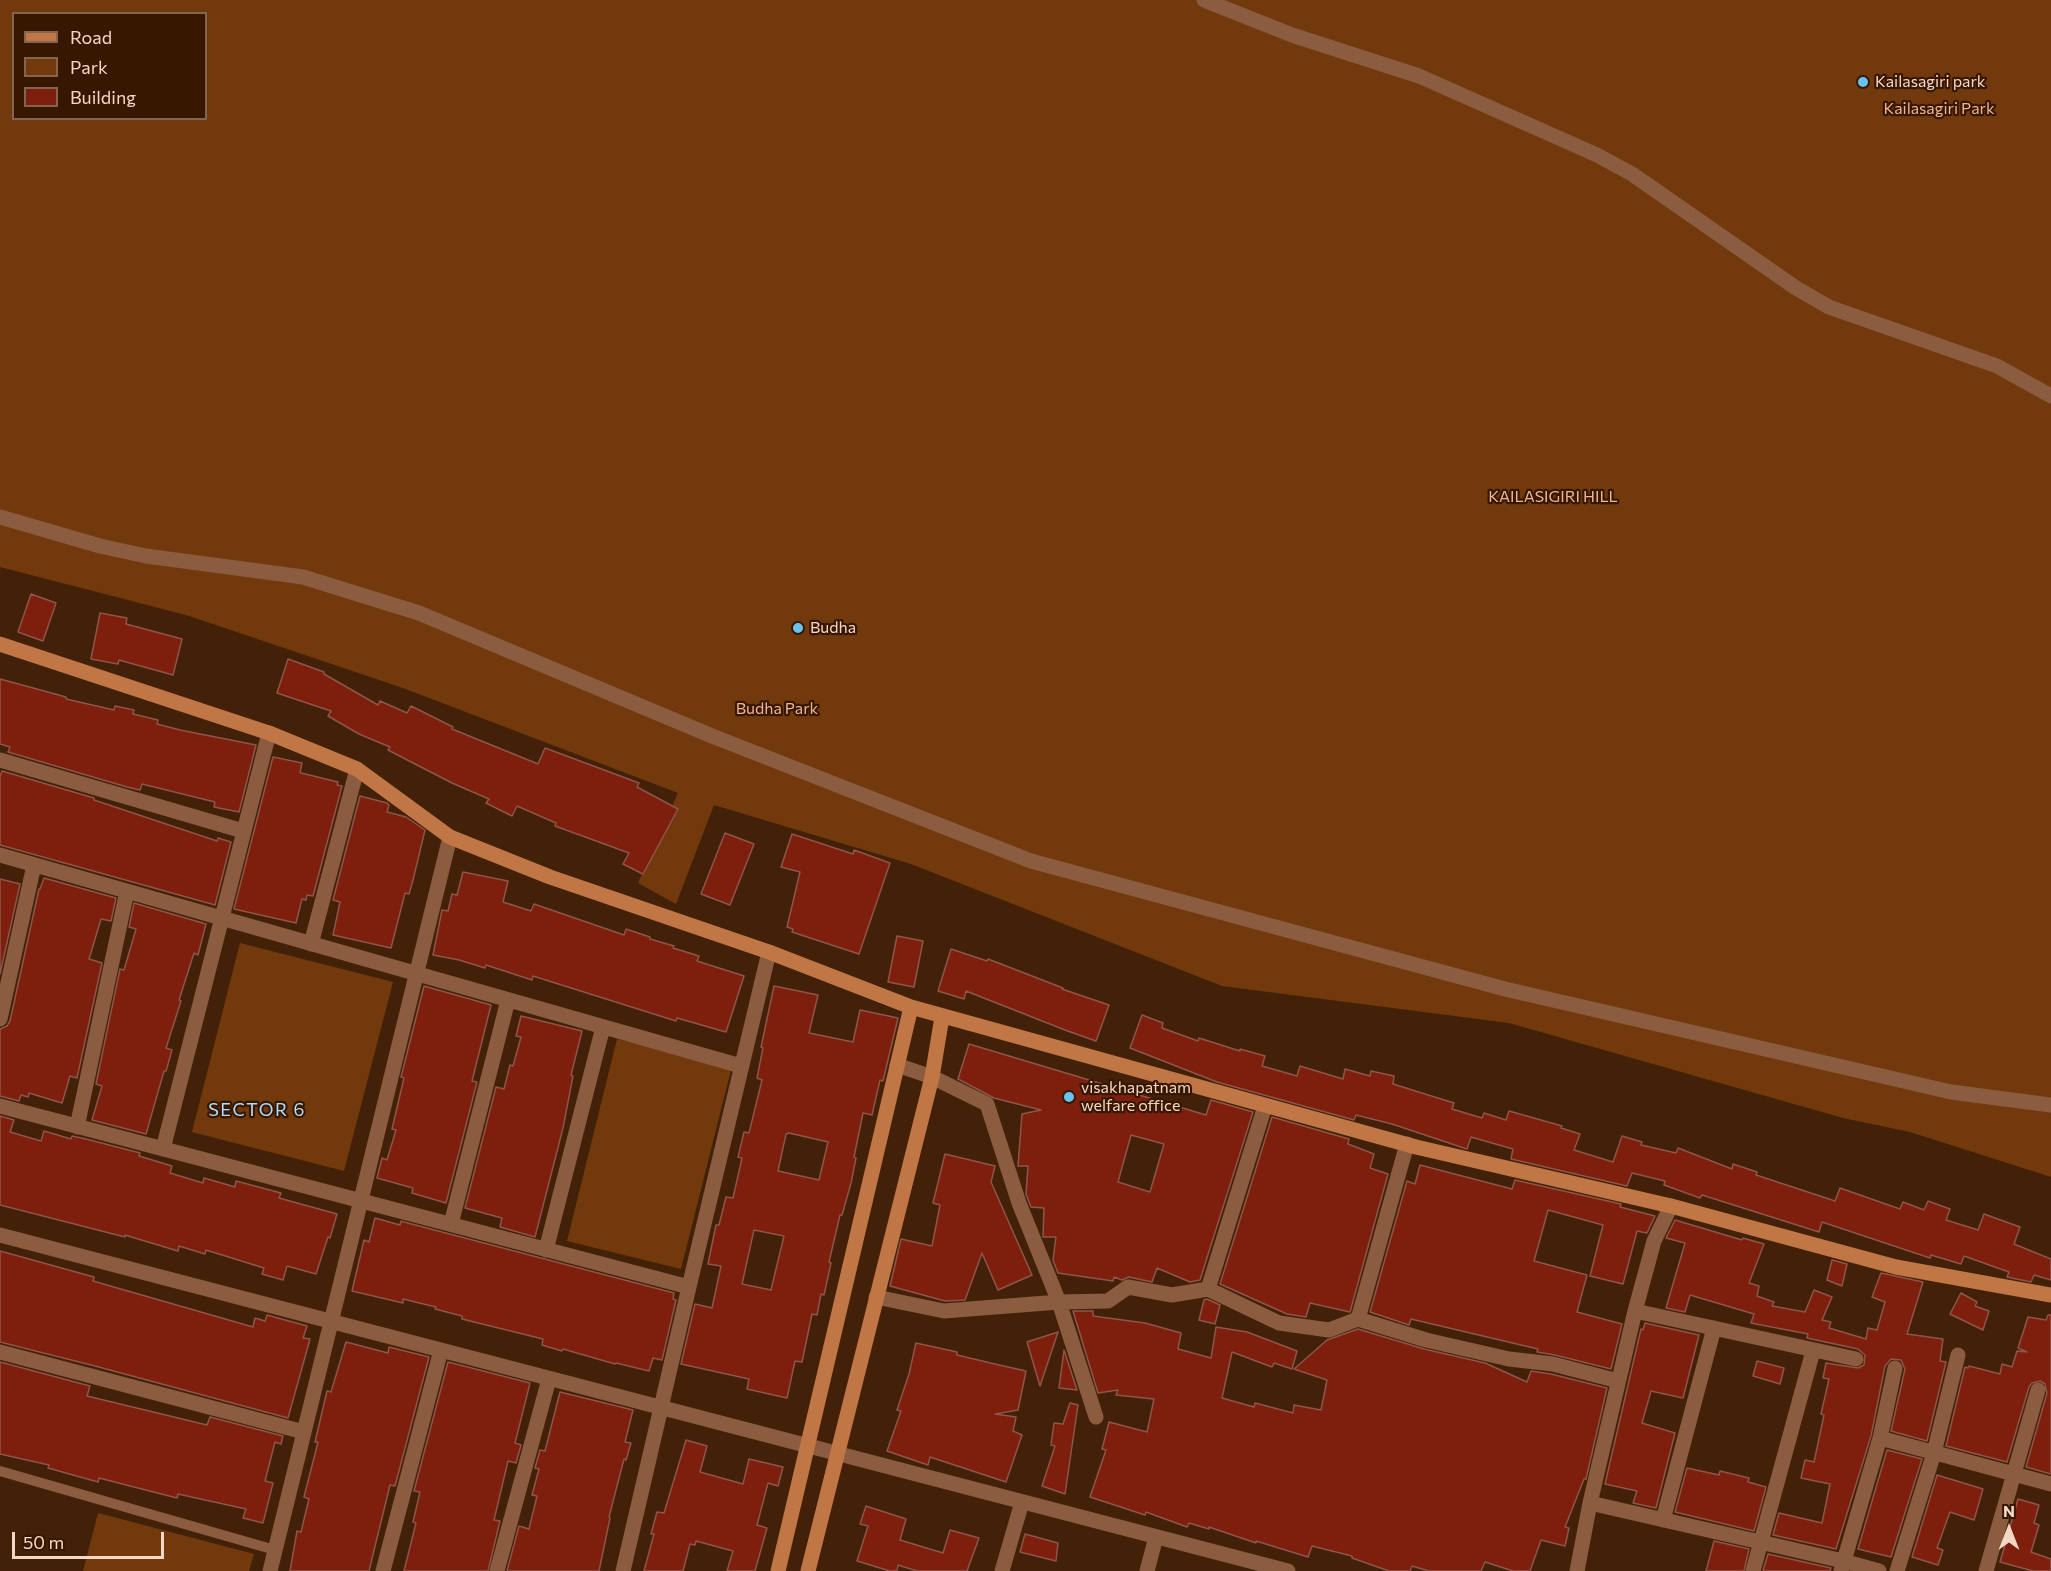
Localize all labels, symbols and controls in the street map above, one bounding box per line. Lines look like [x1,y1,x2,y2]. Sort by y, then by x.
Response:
legend [12,12,207,120]
text: Road [70,26,112,48]
text: Park [70,56,108,78]
place label: Kailasagiri park [1875,72,1986,92]
marker: Kailasagiri park [1856,75,1870,89]
text: Building [70,86,136,108]
park label: Kailasagiri Park [1883,99,1995,119]
park label: KAILASIGIRI HILL [1488,487,1618,507]
place label: Budha [810,618,856,638]
marker: Budha [791,621,805,635]
park label: Budha Park [736,699,818,719]
place label: visakhapatnam welfare office [1081,1078,1191,1116]
marker: visakhapatnam welfare office [1062,1090,1076,1104]
district label: SECTOR 6 [208,1099,306,1121]
north arrow [1979,1499,2039,1559]
text: N [2003,1501,2015,1520]
scale bar [15,1520,166,1558]
text: 50 m [23,1531,64,1553]

